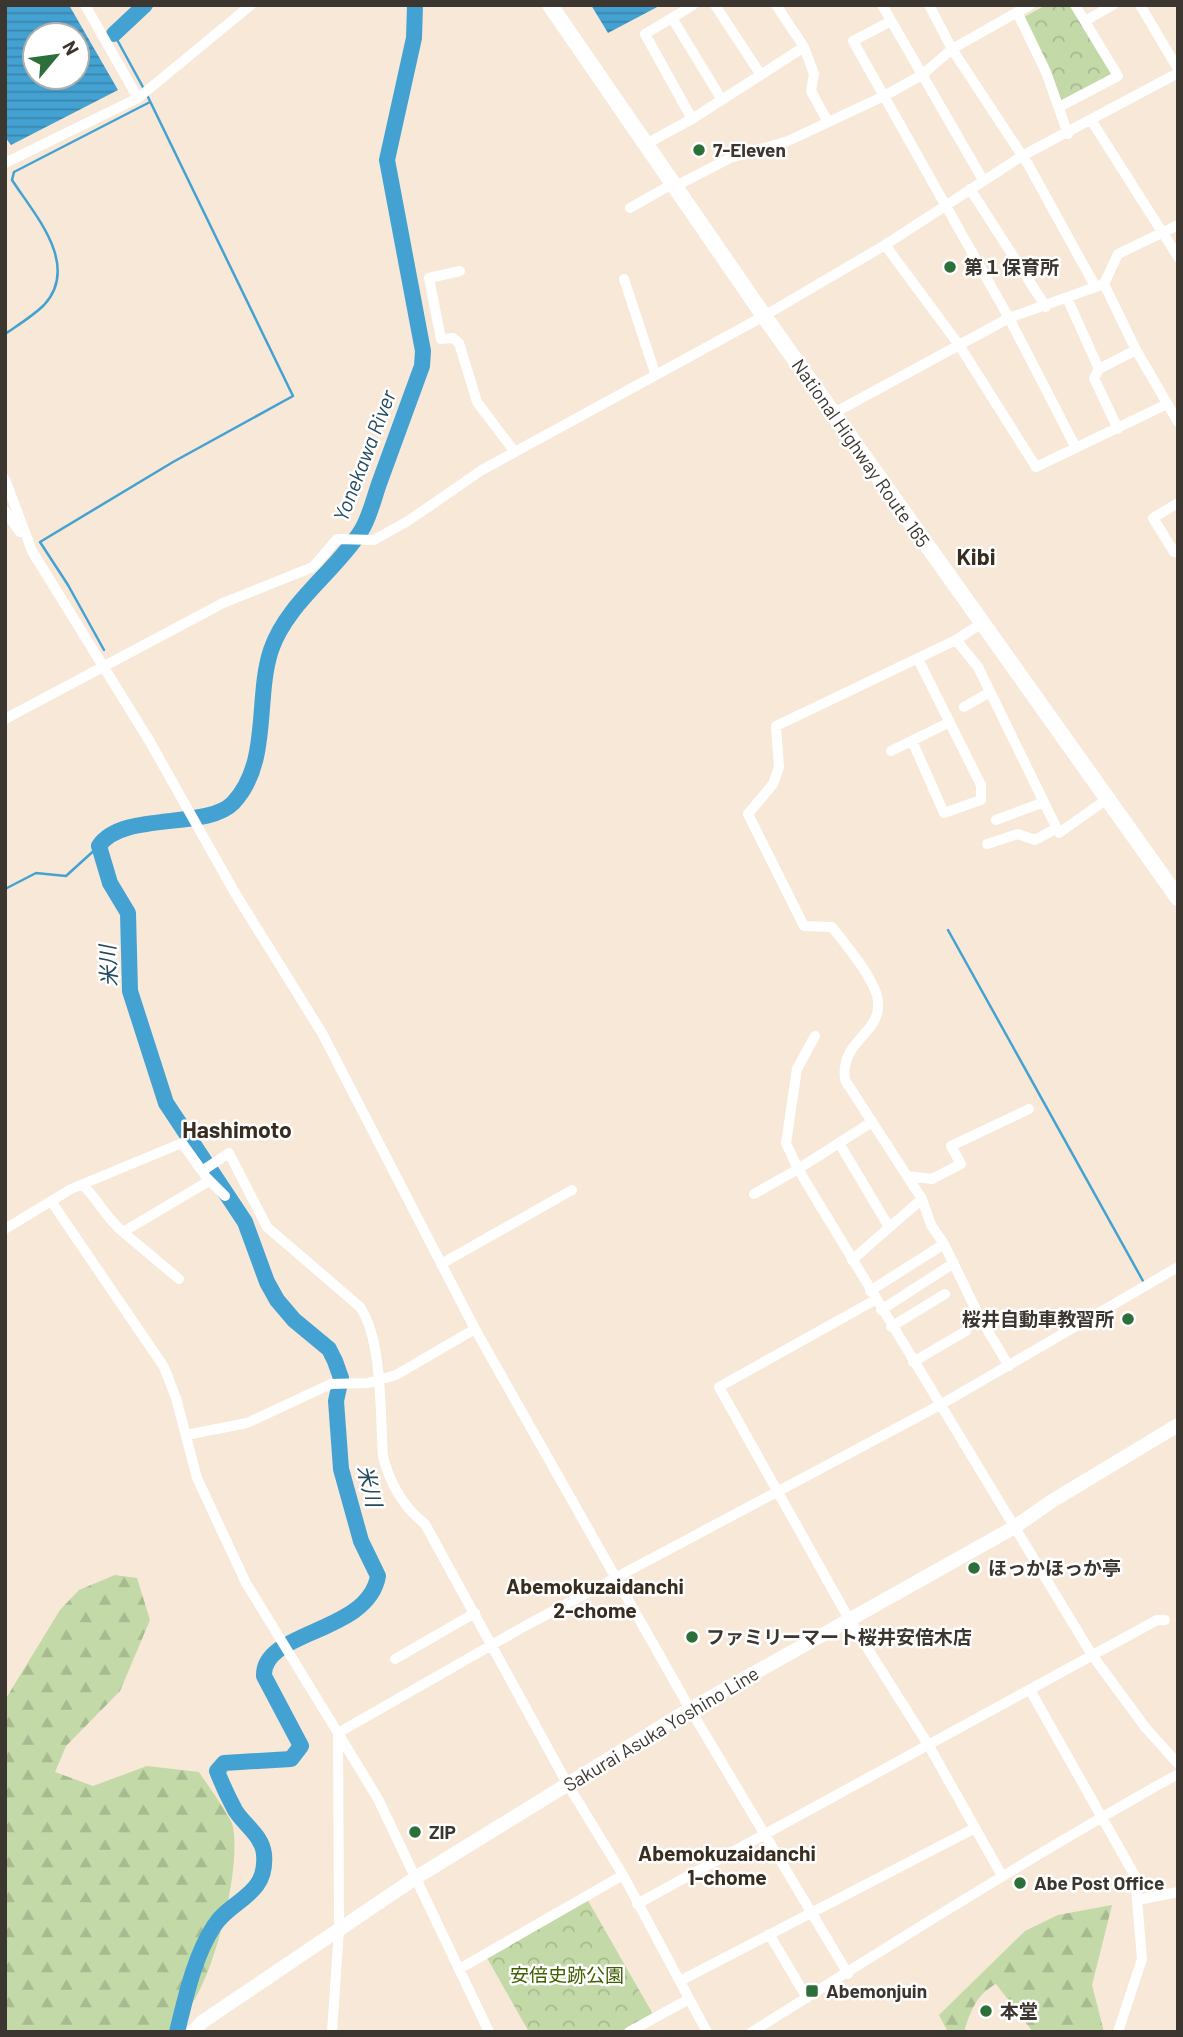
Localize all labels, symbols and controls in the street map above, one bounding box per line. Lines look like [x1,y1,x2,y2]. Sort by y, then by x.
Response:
north arrow [21,21,91,91]
text: N [58,36,84,59]
place label: 7-Eleven [713,138,786,161]
marker: 7-Eleven [691,142,707,158]
place label: 第１保育所 [964,255,1059,278]
marker: 第１保育所 [942,259,958,275]
street label: National Highway Route 165 [788,354,935,551]
water label: Yonekawa River [327,386,400,525]
district label: Kibi [956,542,996,570]
water label: 米川 [94,942,121,988]
district label: Hashimoto [182,1115,292,1143]
place label: 桜井自動車教習所 [962,1307,1114,1330]
marker: 桜井自動車教習所 [1120,1311,1136,1327]
water label: 米川 [353,1462,388,1511]
place label: ほっかほっか亭 [988,1556,1121,1579]
marker: ほっかほっか亭 [966,1560,982,1576]
district label: Abemokuzaidanchi 2-chome [506,1573,684,1622]
place label: ファミリーマート桜井安倍木店 [706,1625,972,1648]
marker: ファミリーマート桜井安倍木店 [684,1629,700,1645]
street label: Sakurai Asuka Yoshino Line [559,1661,763,1796]
place label: ZIP [429,1820,456,1843]
marker: ZIP [407,1824,423,1840]
district label: Abemokuzaidanchi 1-chome [638,1840,816,1889]
place label: Abe Post Office [1034,1871,1164,1894]
marker: Abe Post Office [1012,1875,1028,1891]
park label: 安倍史跡公園 [510,1963,624,1986]
place label: Abemonjuin [826,1979,927,2002]
marker: Abemonjuin [804,1983,820,1999]
place label: 本堂 [1000,1999,1038,2022]
marker: 本堂 [978,2003,994,2019]

